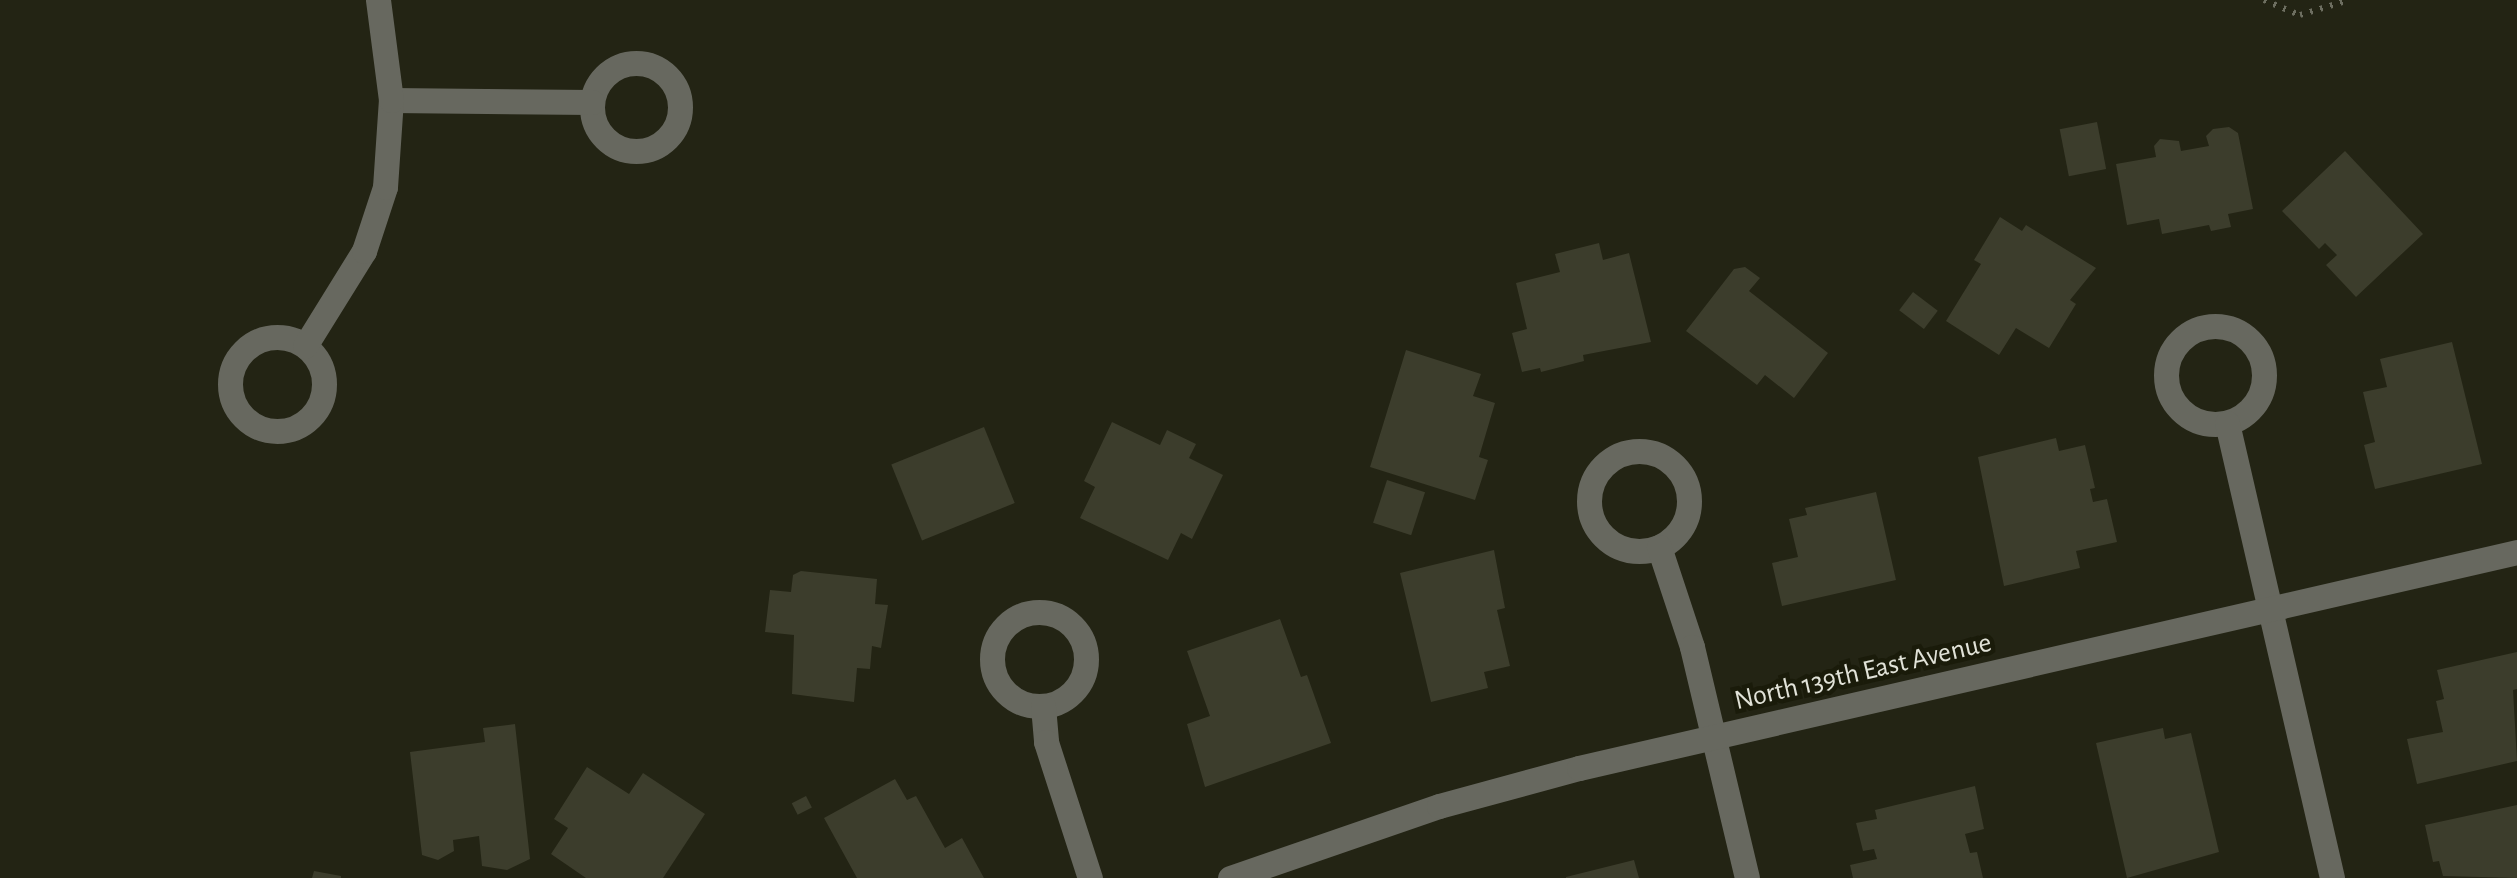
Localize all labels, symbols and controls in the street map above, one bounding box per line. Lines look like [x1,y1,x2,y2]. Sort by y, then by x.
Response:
street label: North 139th East Avenue [1731,626,1995,718]

